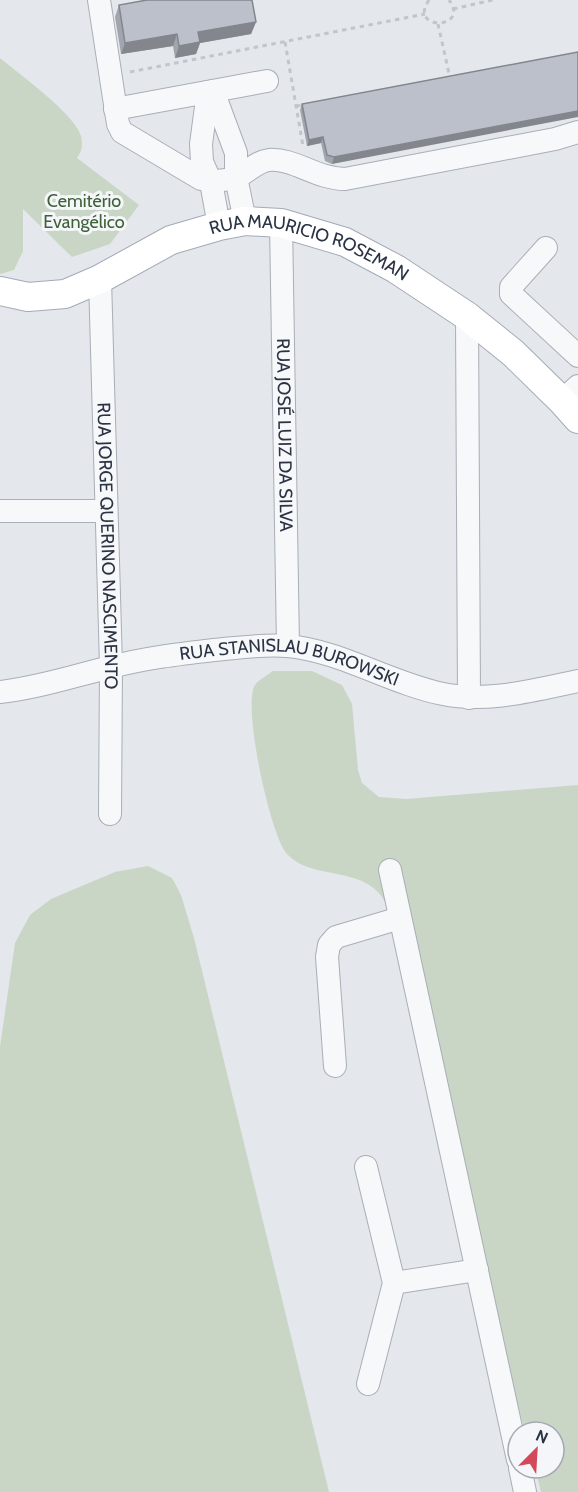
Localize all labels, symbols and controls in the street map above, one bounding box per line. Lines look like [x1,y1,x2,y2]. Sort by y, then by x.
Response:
park label: Cemitério Evangélico [43,190,125,233]
street label: RUA MAURICIO ROSEMAN [206,210,413,285]
street label: RUA JOSÉ LUIZ DA SILVA [272,338,297,532]
street label: RUA JORGE QUERINO NASCIMENTO [93,402,122,690]
street label: RUA STANISLAU BUROWSKI [178,634,402,691]
north arrow [506,1420,566,1480]
text: N [533,1426,551,1448]

